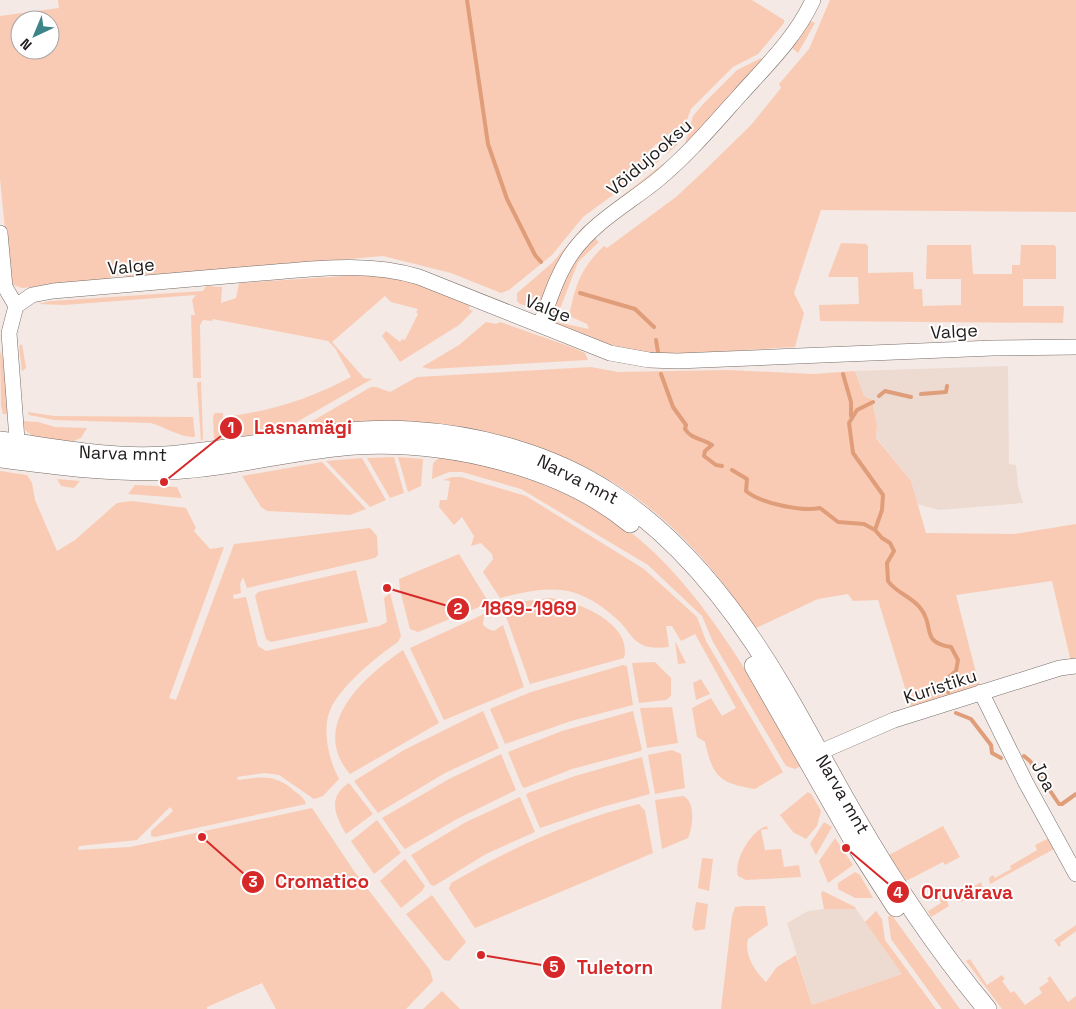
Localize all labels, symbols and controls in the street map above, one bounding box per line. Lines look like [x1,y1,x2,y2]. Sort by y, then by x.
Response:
north arrow [10,10,60,60]
text: N [16,35,36,54]
street label: Võidujooksu [602,114,696,200]
street label: Valge [106,252,156,280]
street label: Valge [522,289,574,327]
street label: Valge [930,318,978,344]
callout: Lasnamägi [219,411,362,445]
text: Lasnamägi [254,415,352,440]
text: 1 [228,418,234,437]
street label: Narva mnt [79,440,167,466]
street label: Narva mnt [534,449,622,509]
callout: 1869-1969 [446,592,586,626]
text: 1869-1969 [481,596,577,621]
text: 2 [454,599,463,618]
street label: Kuristiku [900,663,980,709]
street label: Narva mnt [811,750,875,838]
street label: Joa [1027,757,1061,795]
callout: Cromatico [240,865,379,899]
text: Cromatico [275,869,369,894]
text: 3 [248,872,258,891]
callout: Oruvärava [886,875,1023,909]
text: Oruvärava [921,880,1013,905]
text: 4 [893,883,903,902]
callout: Tuletorn [541,950,663,984]
text: Tuletorn [577,955,653,980]
text: 5 [549,957,559,976]

